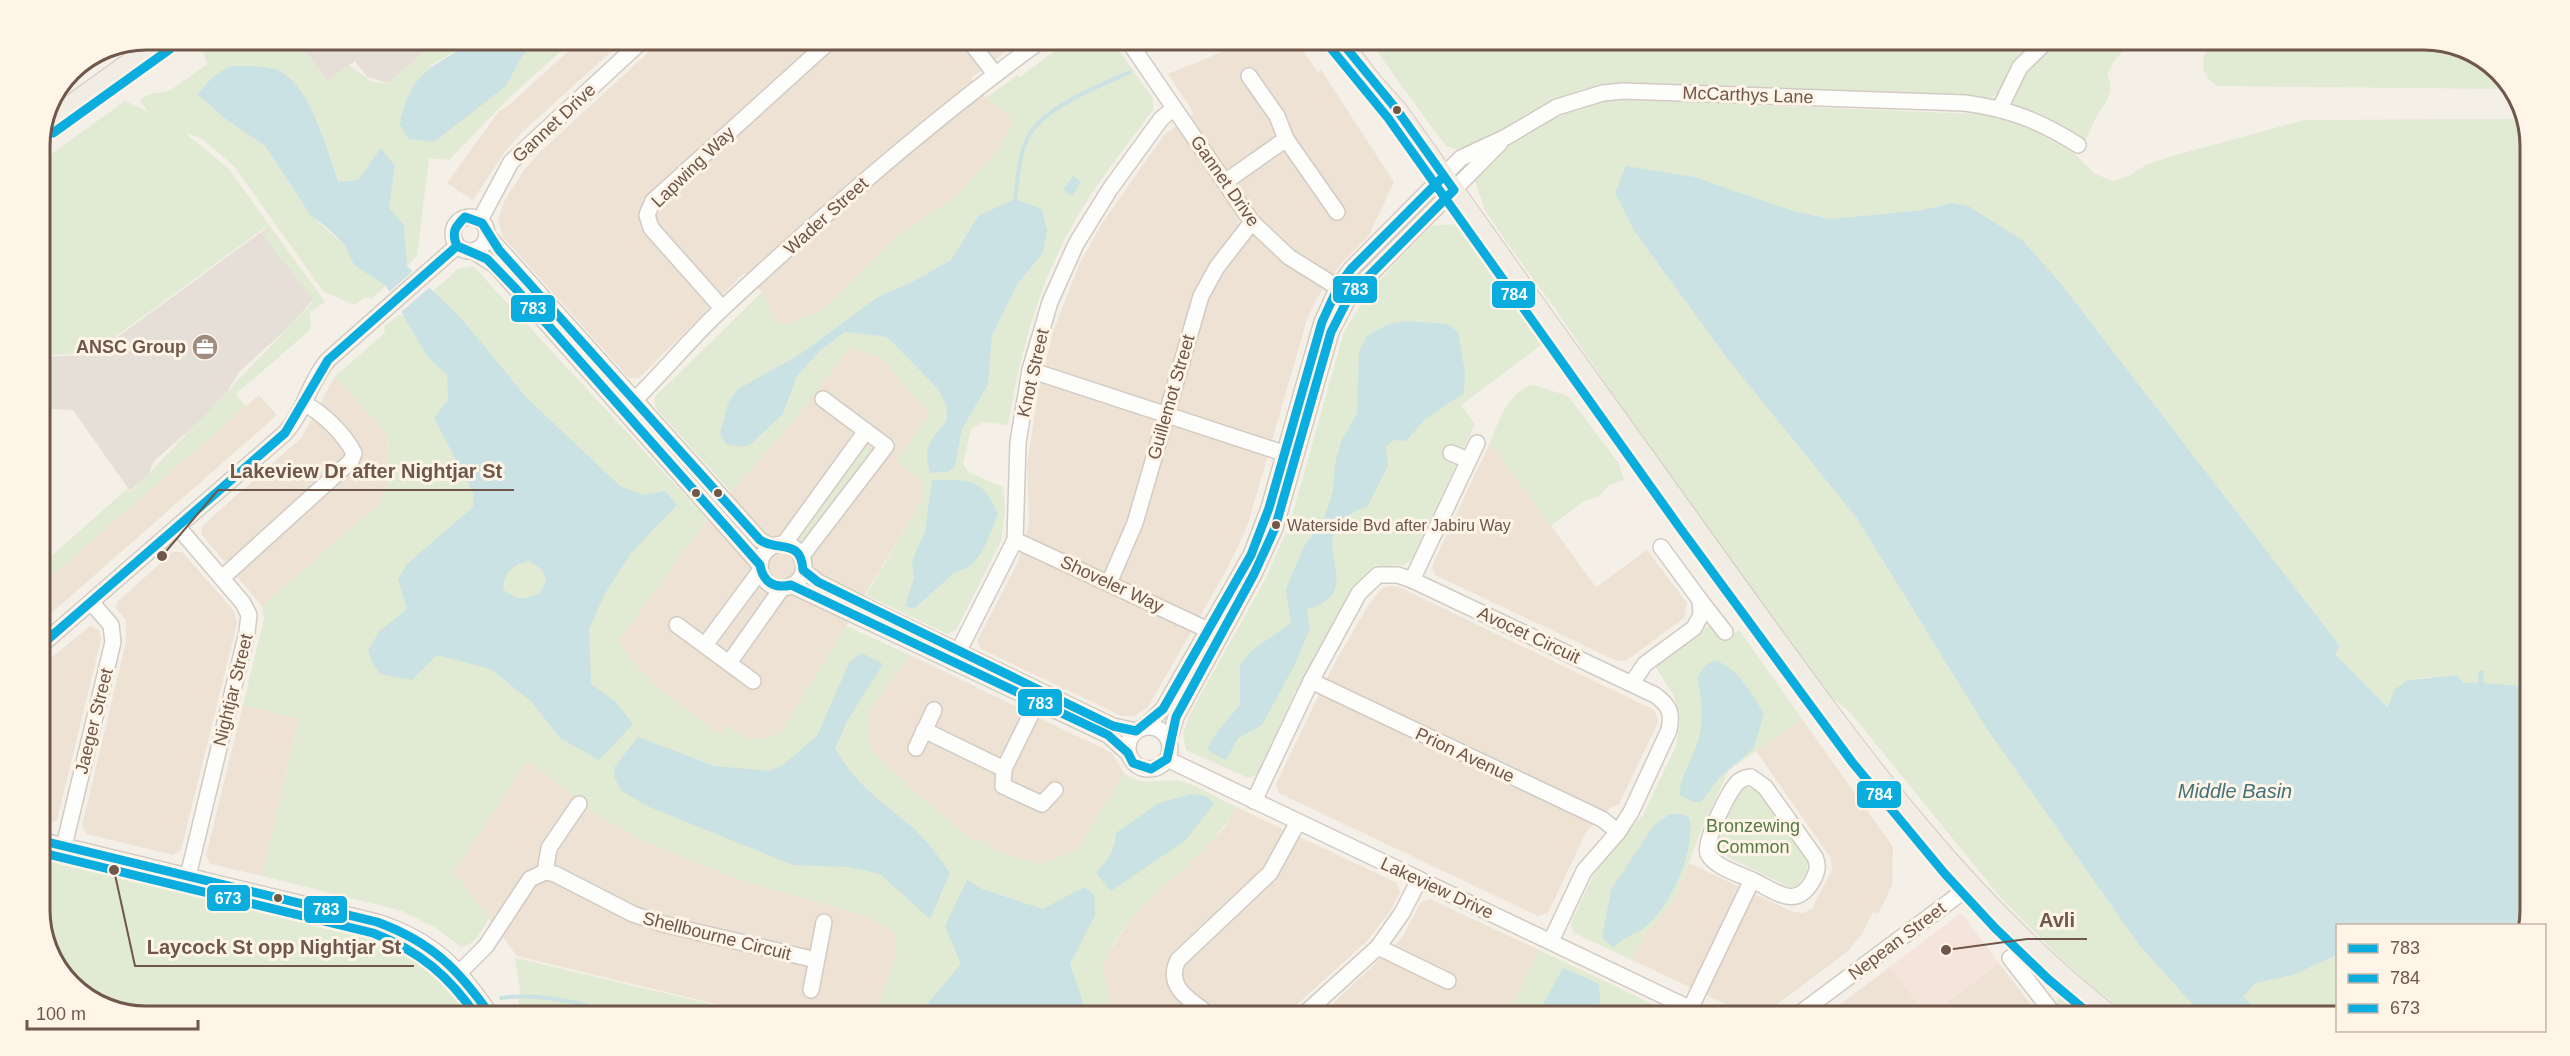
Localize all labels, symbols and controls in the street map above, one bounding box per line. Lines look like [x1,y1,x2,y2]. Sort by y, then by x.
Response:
street label: Gannet Drive [508,80,600,166]
street label: McCarthys Lane [1682,83,1814,107]
unlabelled marker [1391,104,1403,116]
street label: Lapwing Way [647,123,739,211]
street label: Gannet Drive [1186,132,1264,230]
street label: Wader Street [780,173,872,259]
line badge: 783 [1332,275,1378,304]
line badge: 784 [1491,280,1536,309]
text: 783 [1342,281,1368,298]
text: 784 [1501,286,1527,303]
line badge: 783 [510,294,556,323]
text: 783 [520,300,546,317]
street label: Knot Street [1013,327,1053,419]
office icon: ANSC Group [190,332,220,362]
street label: Guillemot Street [1144,332,1198,462]
place label: ANSC Group [76,337,186,357]
callout: Lakeview Dr after Nightjar St [218,452,514,490]
text: Lakeview Dr after Nightjar St [230,460,502,482]
unlabelled marker [690,487,702,499]
unlabelled marker [712,487,724,499]
place label: Waterside Bvd after Jabiru Way [1287,517,1511,534]
marker: Waterside Bvd after Jabiru Way [1270,519,1282,531]
street label: Shoveler Way [1057,551,1167,617]
street label: Avocet Circuit [1475,603,1583,667]
street label: Nightjar Street [209,632,257,748]
street label: Jaeger Street [71,666,117,776]
line badge: 783 [1017,688,1063,717]
text: 783 [1027,695,1053,712]
street label: Prion Avenue [1412,723,1518,787]
line badge: 784 [1856,780,1902,809]
water label: Middle Basin [2178,780,2292,802]
text: 784 [1866,786,1892,803]
park label: Bronzewing Common [1706,816,1800,857]
street label: Lakeview Drive [1377,853,1497,923]
line badge: 673 [206,884,251,912]
text: 673 [215,890,241,907]
unlabelled marker [272,892,284,904]
line badge: 783 [303,895,348,924]
street label: Nepean Street [1845,898,1949,984]
text: 783 [313,901,339,918]
callout: Avli [2027,901,2087,939]
street label: Shellbourne Circuit [641,908,793,964]
text: Avli [2039,909,2075,931]
legend [2336,924,2546,1032]
callout: Laycock St opp Nightjar St [135,928,414,966]
text: Laycock St opp Nightjar St [147,936,402,958]
text: 783 [2390,938,2420,958]
text: 784 [2390,968,2420,988]
scale bar [27,993,198,1031]
text: 673 [2390,998,2420,1018]
text: 100 m [36,1004,86,1024]

